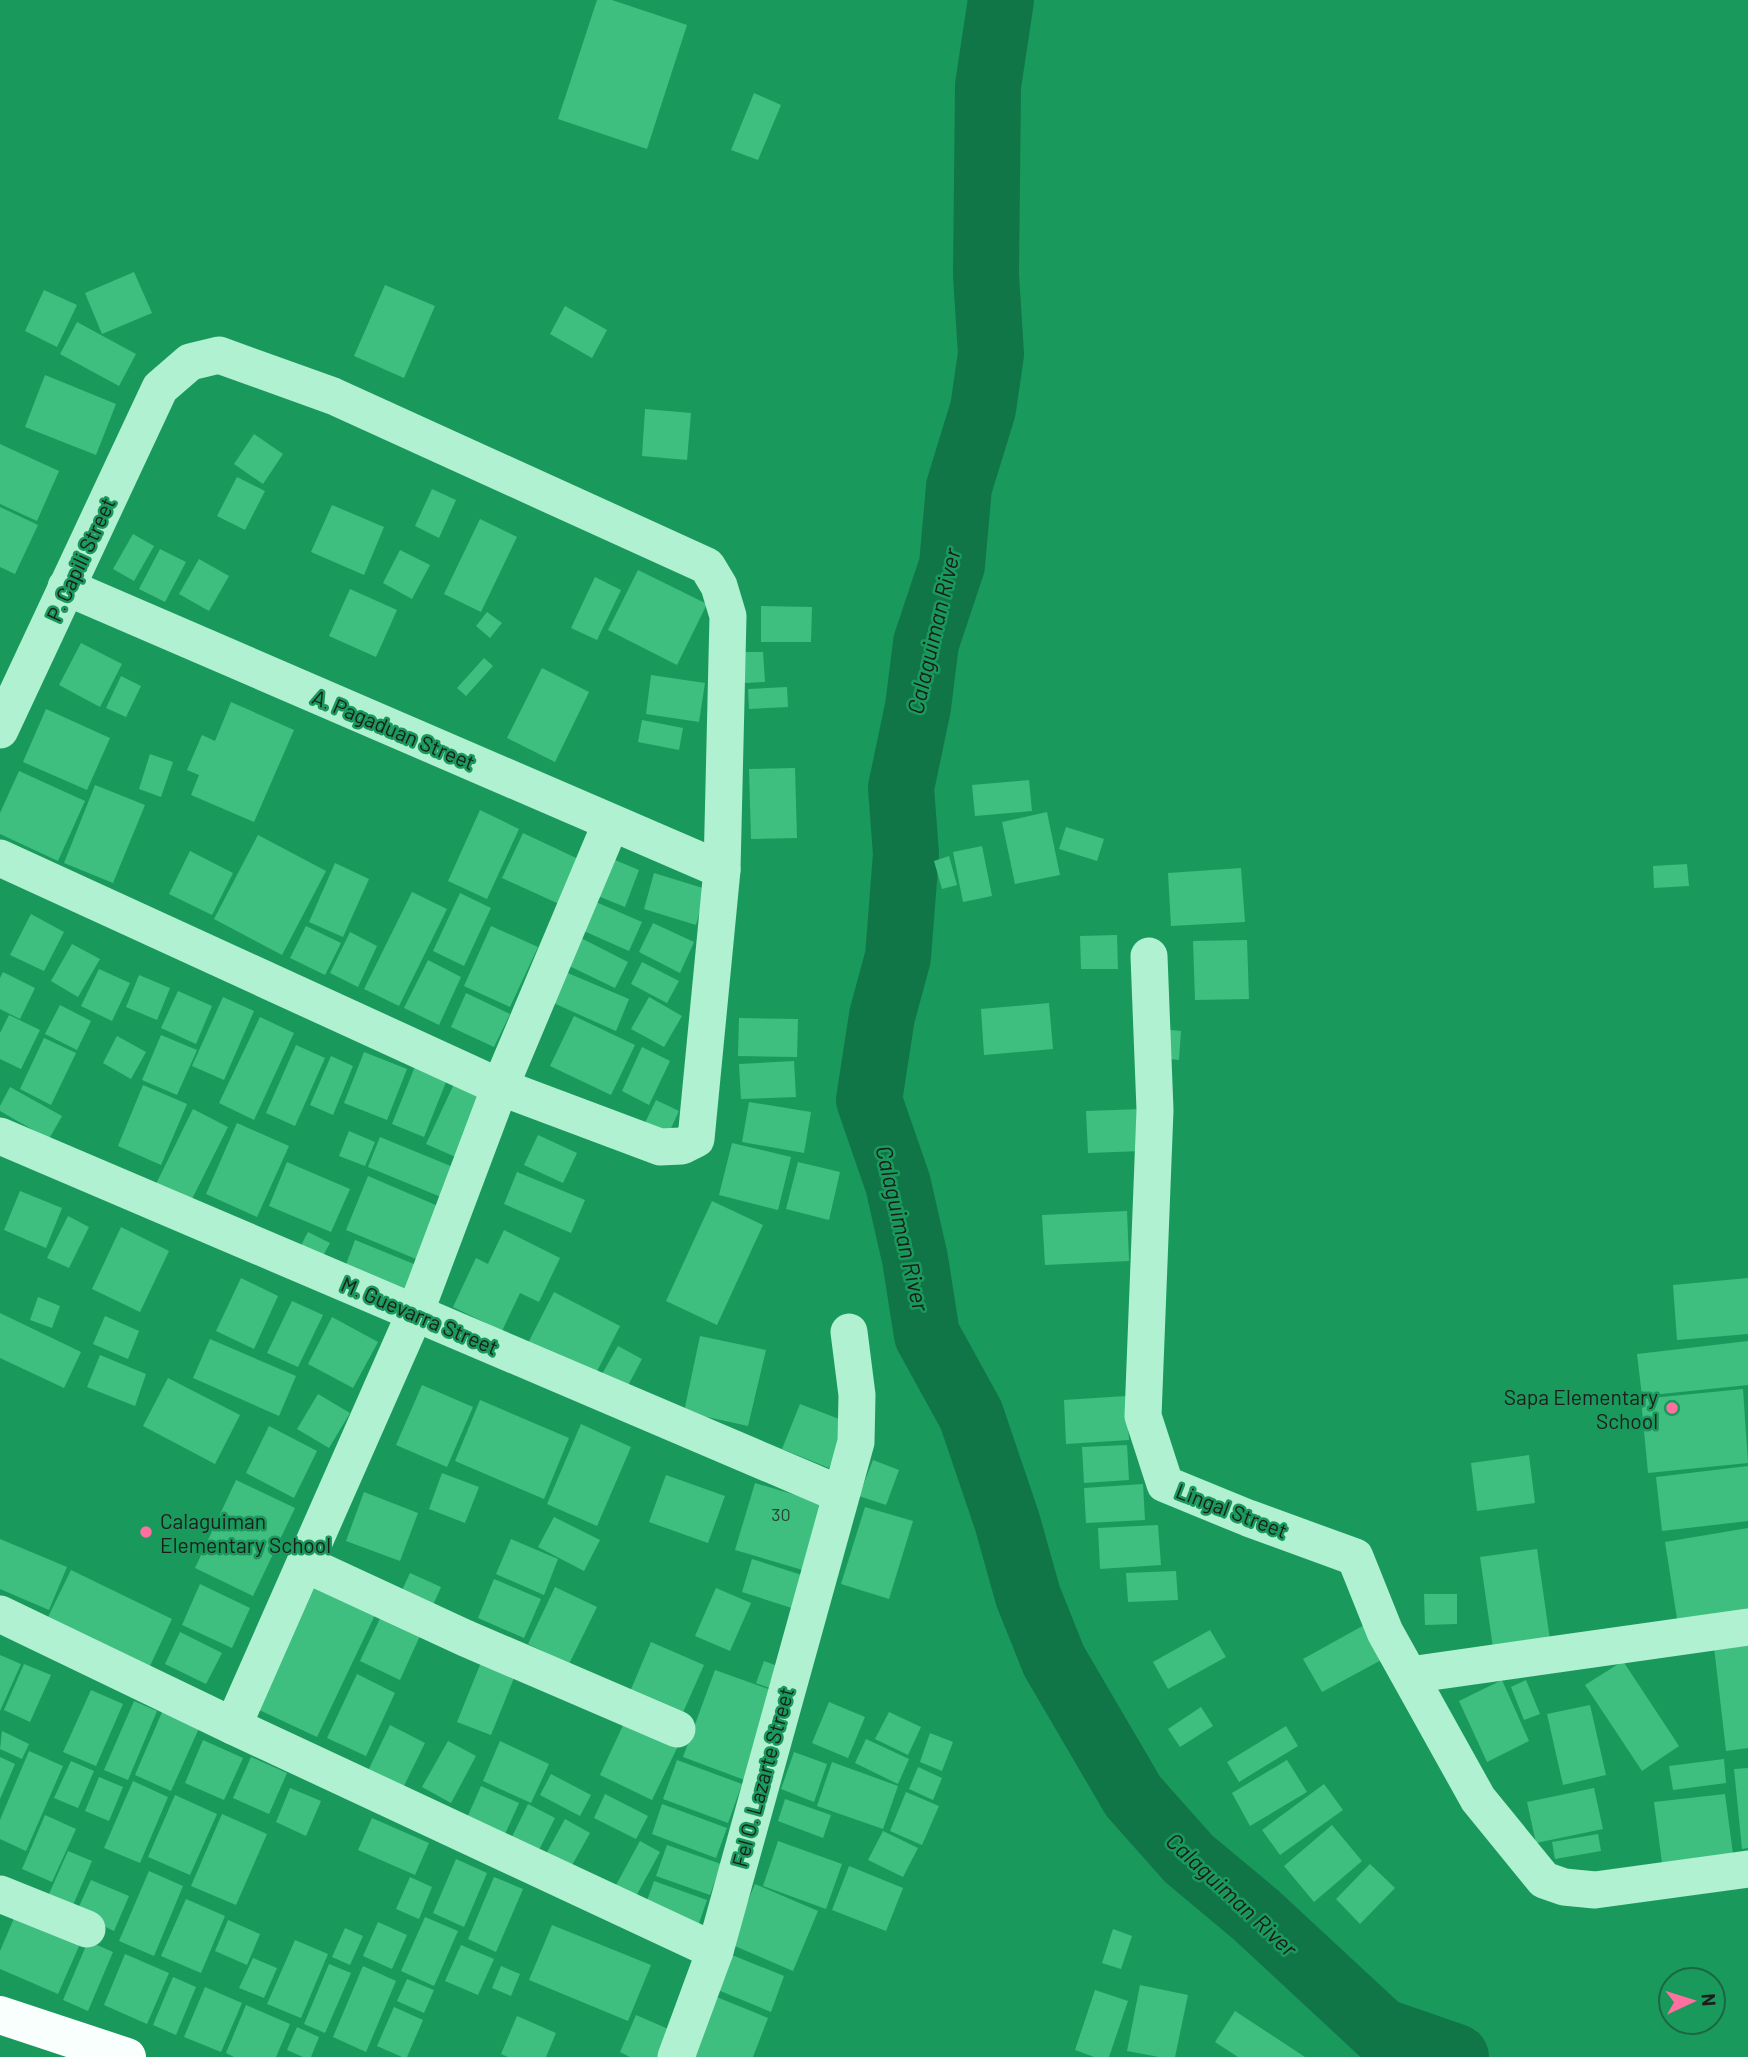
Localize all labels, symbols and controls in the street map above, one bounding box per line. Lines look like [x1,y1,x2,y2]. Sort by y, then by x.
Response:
street label: P. Capili Street [40,493,120,625]
water label: Calaguiman River [900,545,966,717]
street label: A. Pagaduan Street [309,683,479,775]
water label: Calaguiman River [870,1142,936,1314]
street label: M. Guevarra Street [338,1271,502,1359]
place label: Sapa Elementary School [1504,1384,1658,1433]
marker: Sapa Elementary School [1664,1400,1680,1416]
street label: Lingal Street [1173,1477,1291,1543]
house number: 30 [771,1503,791,1525]
place label: Calaguiman Elementary School [160,1508,331,1557]
marker: Calaguiman Elementary School [138,1524,154,1540]
street label: Fel O. Lazarte Street [726,1684,798,1870]
water label: Calaguiman River [1161,1826,1304,1962]
north arrow [1657,1966,1727,2036]
text: N [1698,1993,1721,2007]

